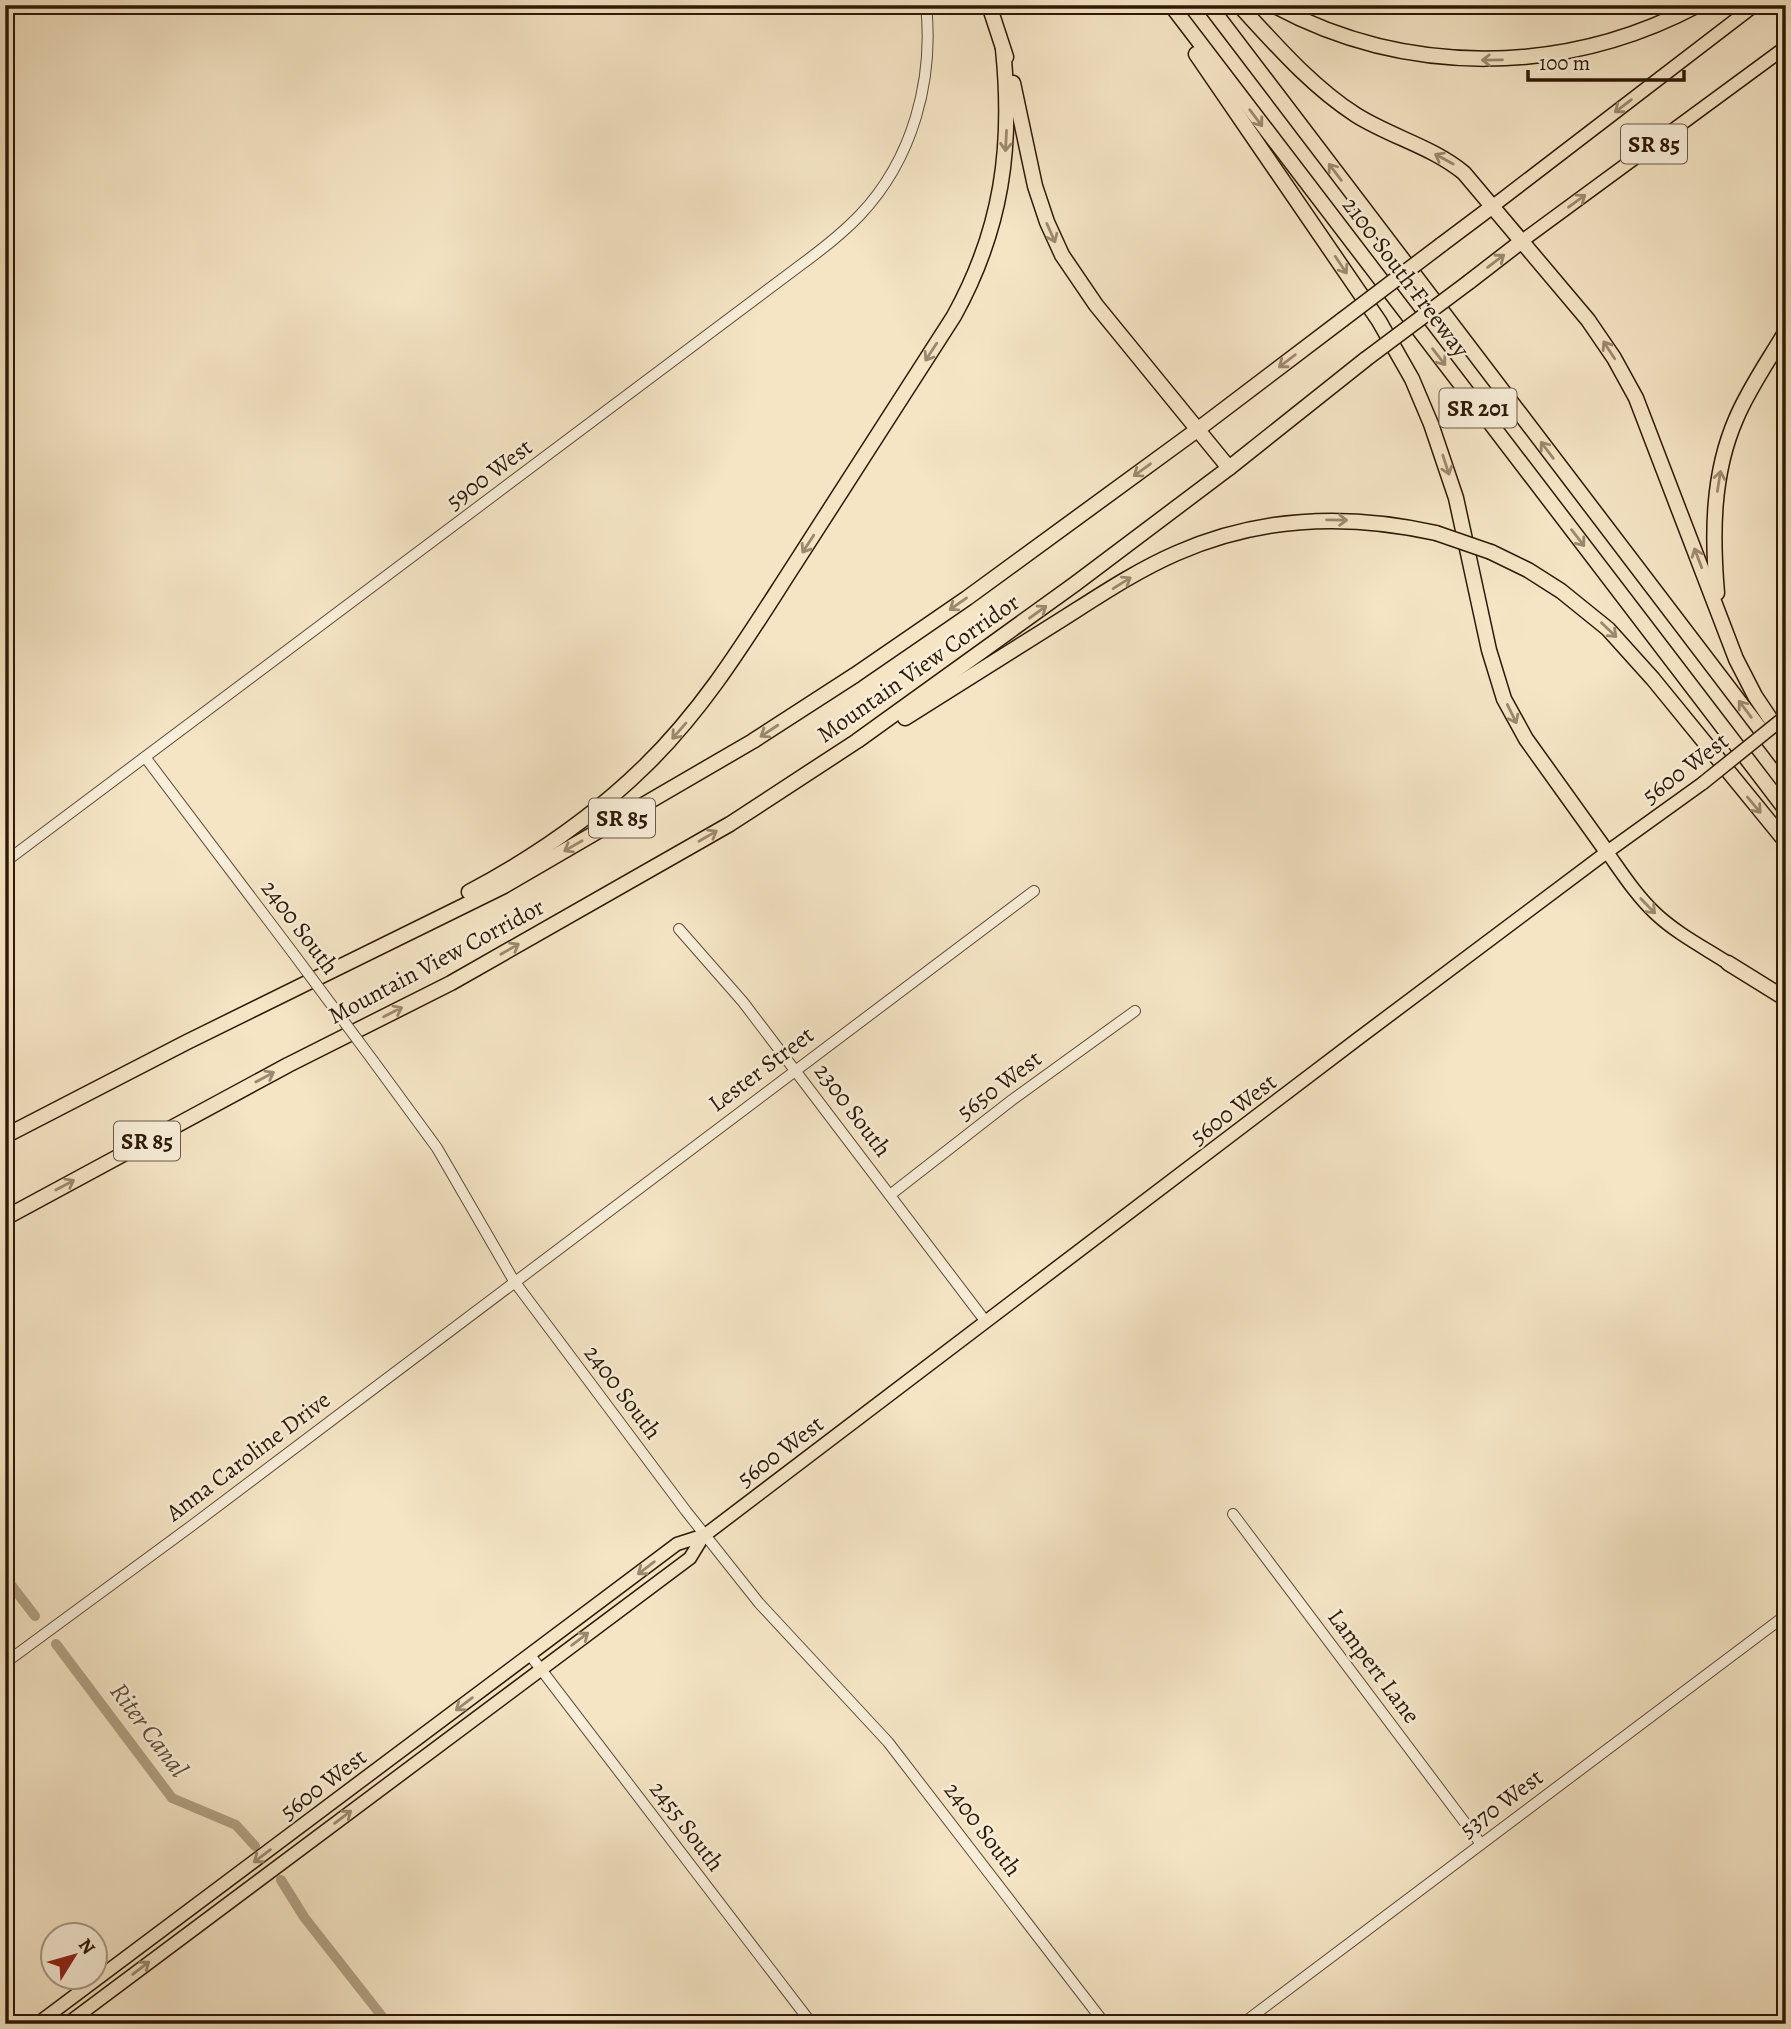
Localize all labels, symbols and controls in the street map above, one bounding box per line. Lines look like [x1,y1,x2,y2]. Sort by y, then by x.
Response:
scale bar [1528,38,1684,82]
text: 100 m [1539,49,1590,77]
one-way arrow [1480,53,1503,67]
one-way arrow [1614,99,1633,114]
one-way arrow [1249,108,1264,127]
road number: SR 85 [1621,125,1687,164]
one-way arrow [1000,129,1013,152]
one-way arrow [1434,152,1454,166]
one-way arrow [1328,163,1342,182]
street label: 2100 South Freeway [1335,190,1477,364]
one-way arrow [1567,194,1586,208]
one-way arrow [1045,222,1058,243]
one-way arrow [1486,254,1504,269]
one-way arrow [1333,255,1348,274]
one-way arrow [1601,340,1615,360]
one-way arrow [923,342,937,362]
one-way arrow [1431,348,1446,367]
one-way arrow [1279,354,1297,369]
road number: SR 201 [1440,388,1516,428]
street label: 5900 West [439,431,539,517]
one-way arrow [1540,441,1555,460]
one-way arrow [1441,454,1453,476]
one-way arrow [1133,463,1152,477]
one-way arrow [1713,470,1726,493]
one-way arrow [1326,513,1349,527]
one-way arrow [1570,528,1585,547]
one-way arrow [800,533,814,553]
one-way arrow [1690,548,1703,570]
one-way arrow [1111,575,1131,589]
street label: Mountain View Corridor [810,586,1026,750]
one-way arrow [949,597,968,611]
one-way arrow [1028,605,1047,619]
one-way arrow [1600,622,1617,639]
one-way arrow [1737,700,1752,719]
one-way arrow [1505,703,1519,724]
one-way arrow [670,722,687,739]
one-way arrow [760,724,780,738]
street label: 5600 West [1635,725,1735,811]
one-way arrow [1746,795,1762,813]
road number: SR 85 [589,798,655,838]
one-way arrow [697,829,718,842]
one-way arrow [564,839,584,853]
street label: 2400 South [254,873,346,981]
street label: Mountain View Corridor [322,890,550,1032]
one-way arrow [1640,897,1657,914]
one-way arrow [500,942,520,956]
one-way arrow [382,1004,403,1018]
street label: Lester Street [702,1019,820,1119]
street label: 5650 West [950,1043,1048,1127]
street label: 2300 South [807,1057,899,1164]
street label: 5600 West [1183,1066,1283,1152]
one-way arrow [255,1070,275,1084]
road number: SR 85 [114,1122,180,1160]
one-way arrow [55,1178,75,1192]
street label: 2400 South [577,1338,669,1446]
street label: Anna Caroline Drive [158,1384,337,1529]
street label: 5600 West [730,1408,830,1494]
one-way arrow [637,1560,655,1575]
street label: Lampert Lane [1320,1602,1428,1730]
one-way arrow [571,1632,589,1647]
water label: Riter Canal [102,1675,196,1785]
one-way arrow [455,1697,474,1712]
street label: 5600 West [273,1741,373,1827]
street label: 5370 West [1453,1761,1549,1845]
street label: 2455 South [642,1774,732,1878]
street label: 2400 South [937,1775,1029,1883]
one-way arrow [333,1810,352,1825]
one-way arrow [254,1848,272,1863]
north arrow [38,1920,108,1990]
text: N [72,1933,101,1960]
one-way arrow [131,1961,150,1975]

